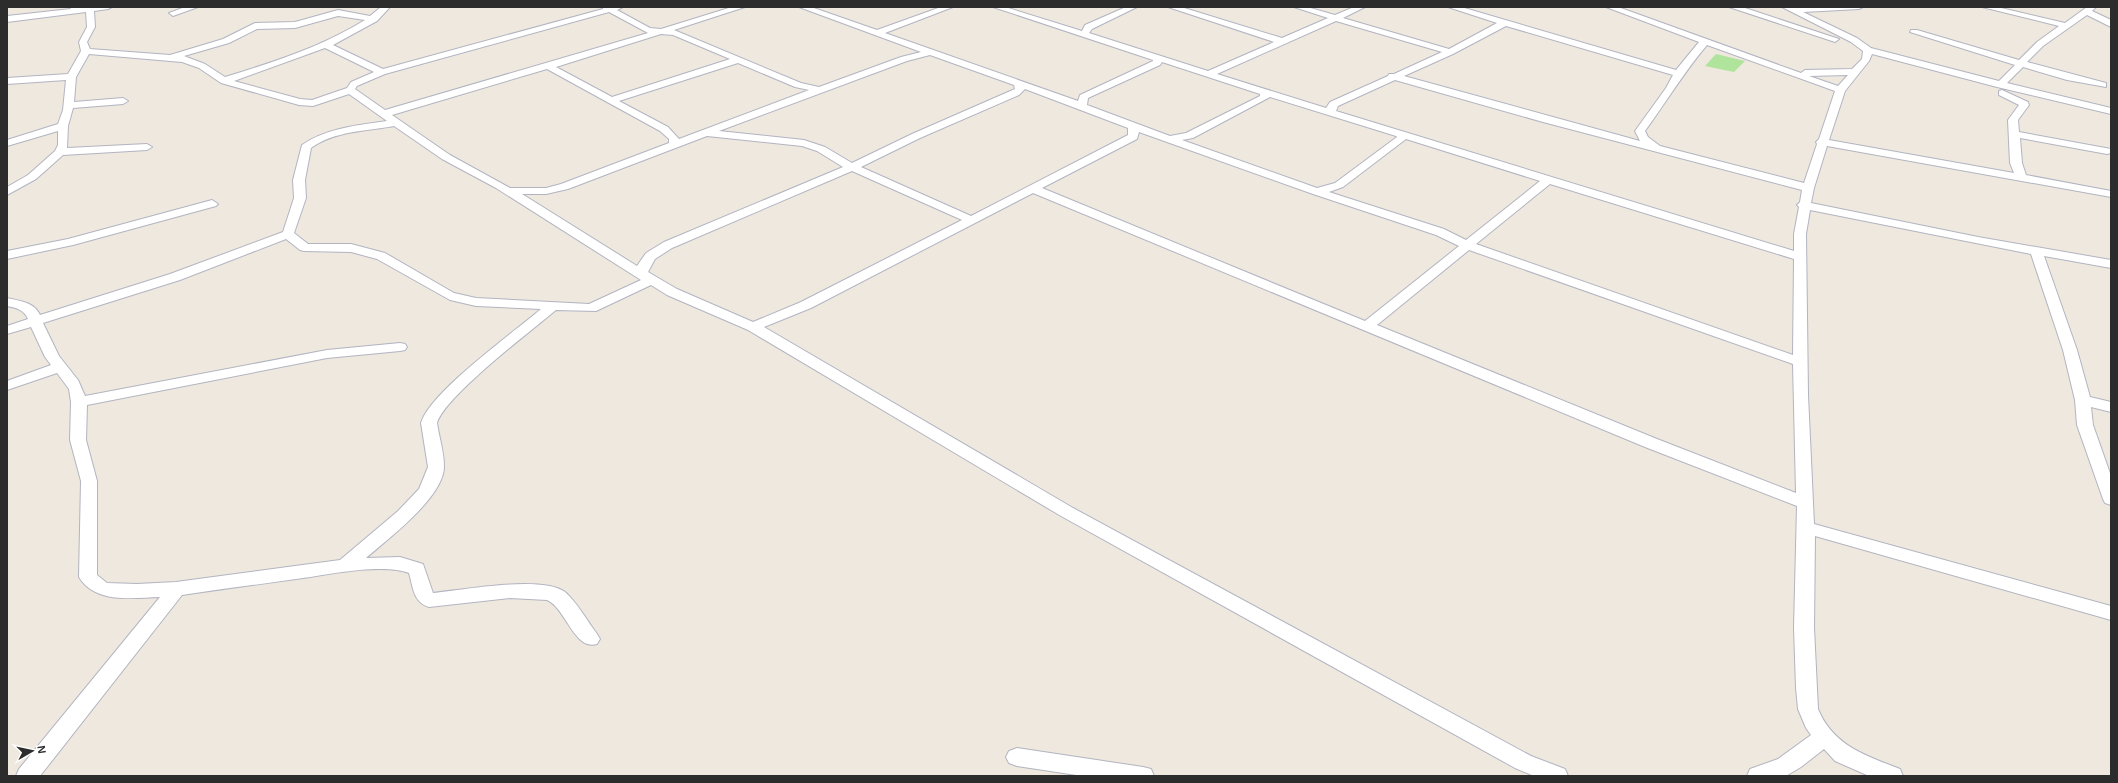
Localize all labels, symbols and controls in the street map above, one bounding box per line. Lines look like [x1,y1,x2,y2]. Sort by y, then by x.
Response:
north arrow [12,731,52,771]
text: N [35,745,48,754]

